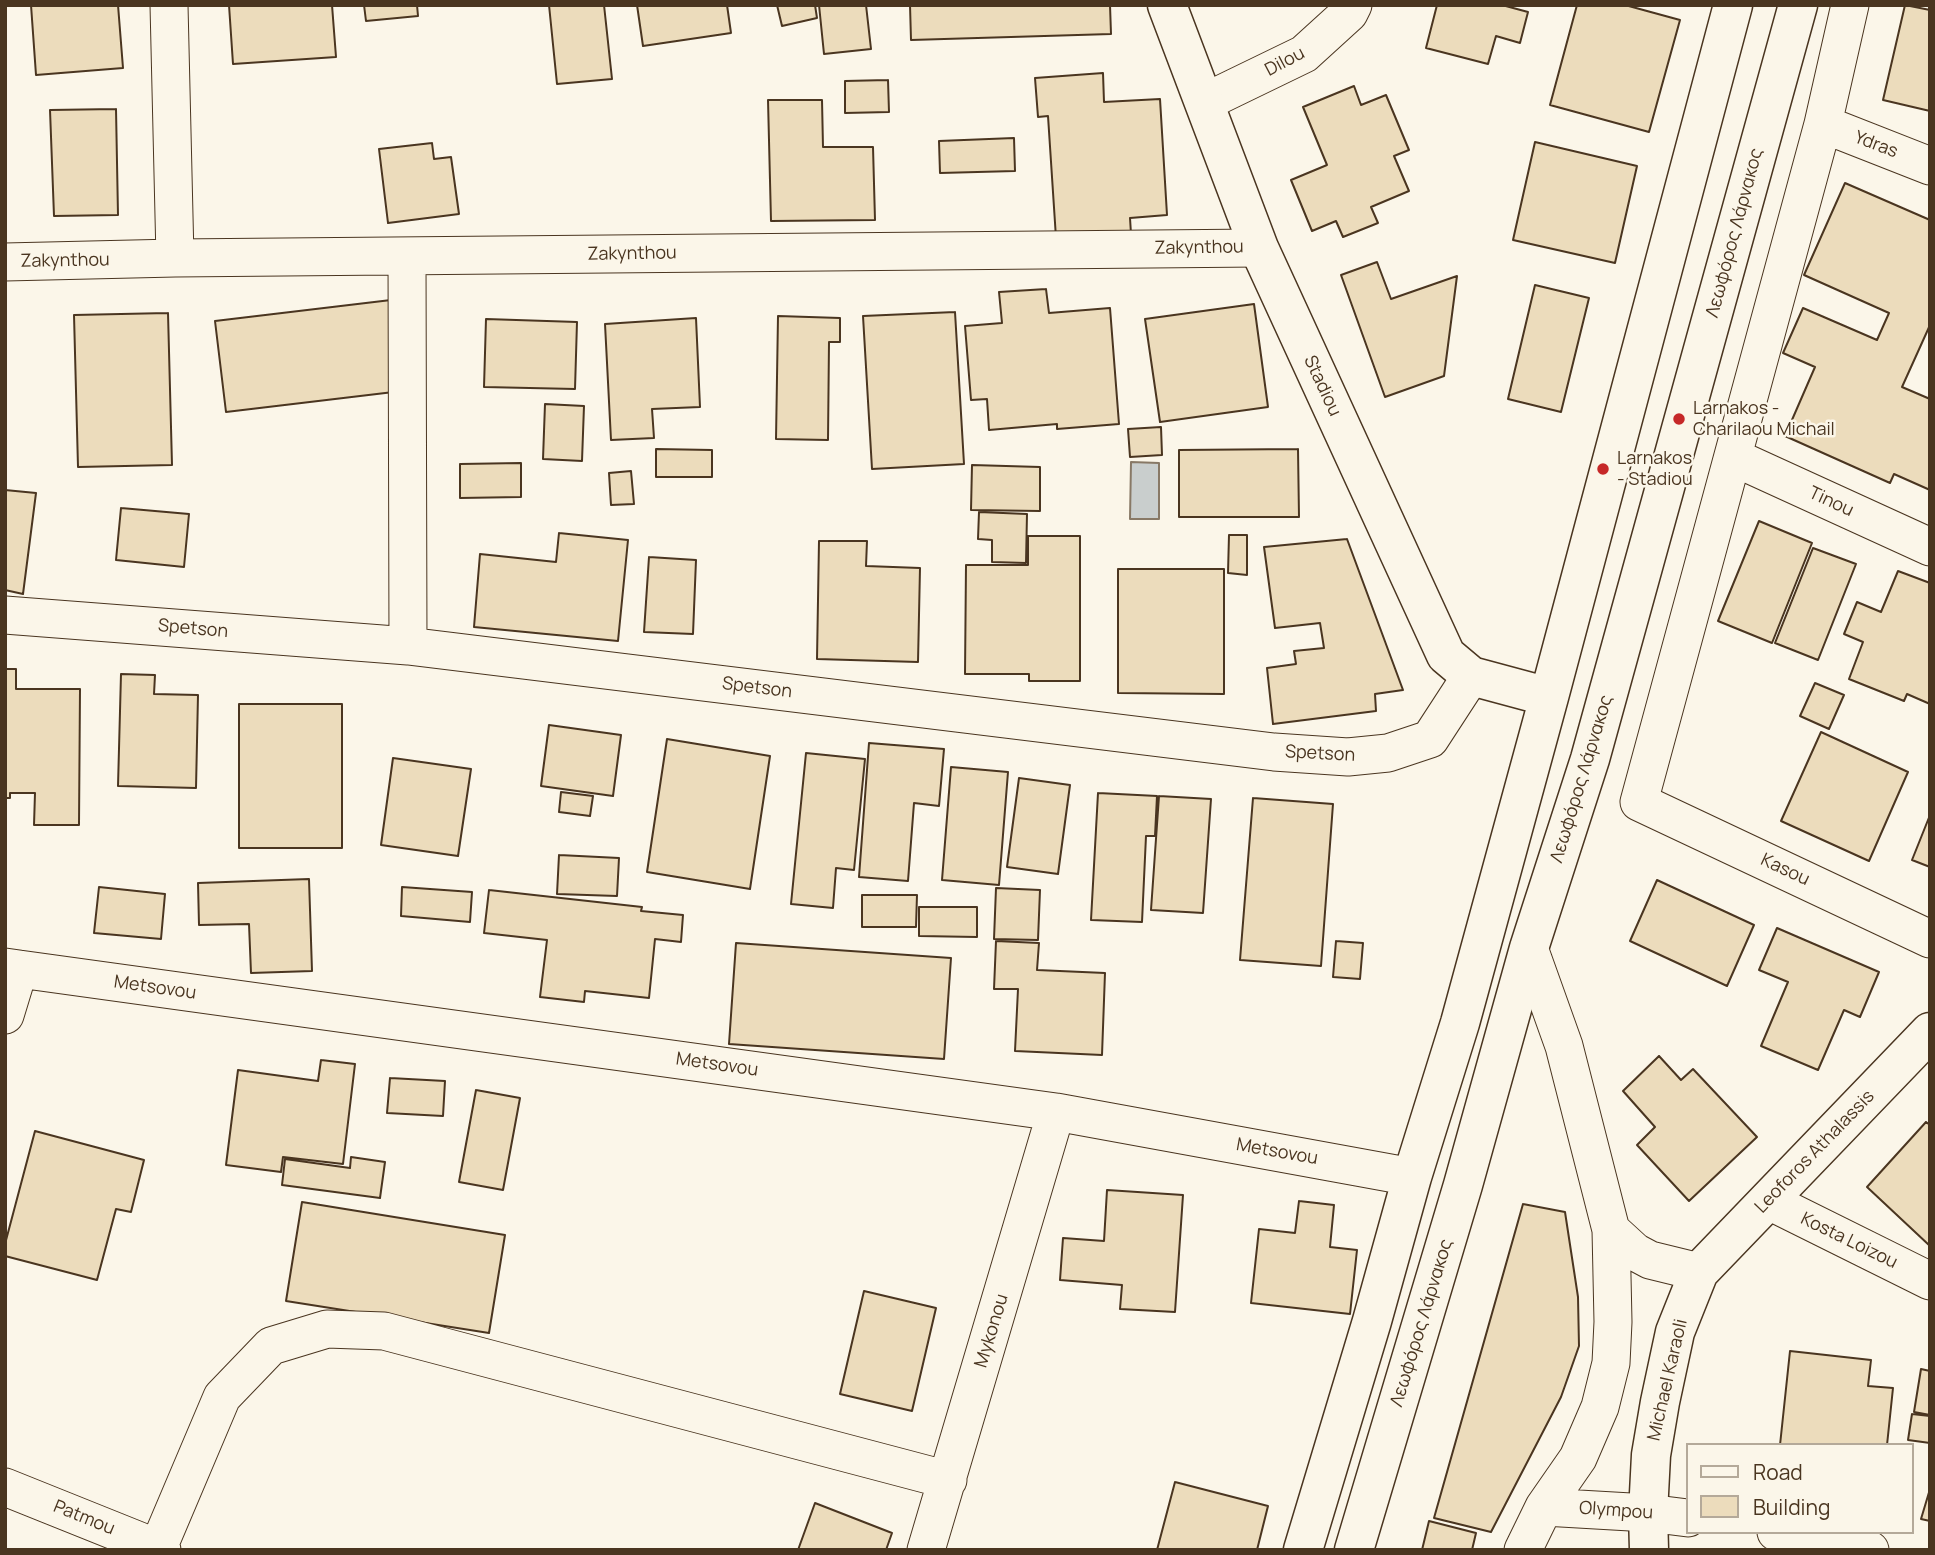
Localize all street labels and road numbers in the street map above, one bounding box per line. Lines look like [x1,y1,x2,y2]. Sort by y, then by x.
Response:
street label: Dilou [1261,43,1309,81]
street label: Ydras [1851,127,1901,163]
street label: Λεωφόρος Λάρνακος [1702,146,1768,320]
street label: Zakynthou [1154,236,1244,260]
street label: Zakynthou [587,242,677,266]
street label: Zakynthou [20,249,110,273]
street label: Stadiou [1299,352,1345,420]
street label: Tinou [1805,482,1857,522]
street label: Spetson [157,615,229,643]
street label: Spetson [721,673,793,703]
street label: Λεωφόρος Λάρνακος [1546,693,1618,865]
street label: Spetson [1284,741,1356,767]
street label: Kasou [1757,849,1813,891]
street label: Metsovou [113,972,197,1004]
street label: Metsovou [675,1049,759,1081]
street label: Leoforos Athalassis [1751,1086,1879,1218]
street label: Metsovou [1234,1134,1320,1170]
street label: Kosta Loizou [1797,1208,1901,1274]
street label: Λεωφόρος Λάρνακος [1386,1237,1458,1409]
street label: Mykonou [971,1292,1013,1370]
street label: Michael Karaoli [1644,1317,1692,1443]
street label: Patmou [50,1496,118,1540]
street label: Olympou [1578,1498,1654,1524]

